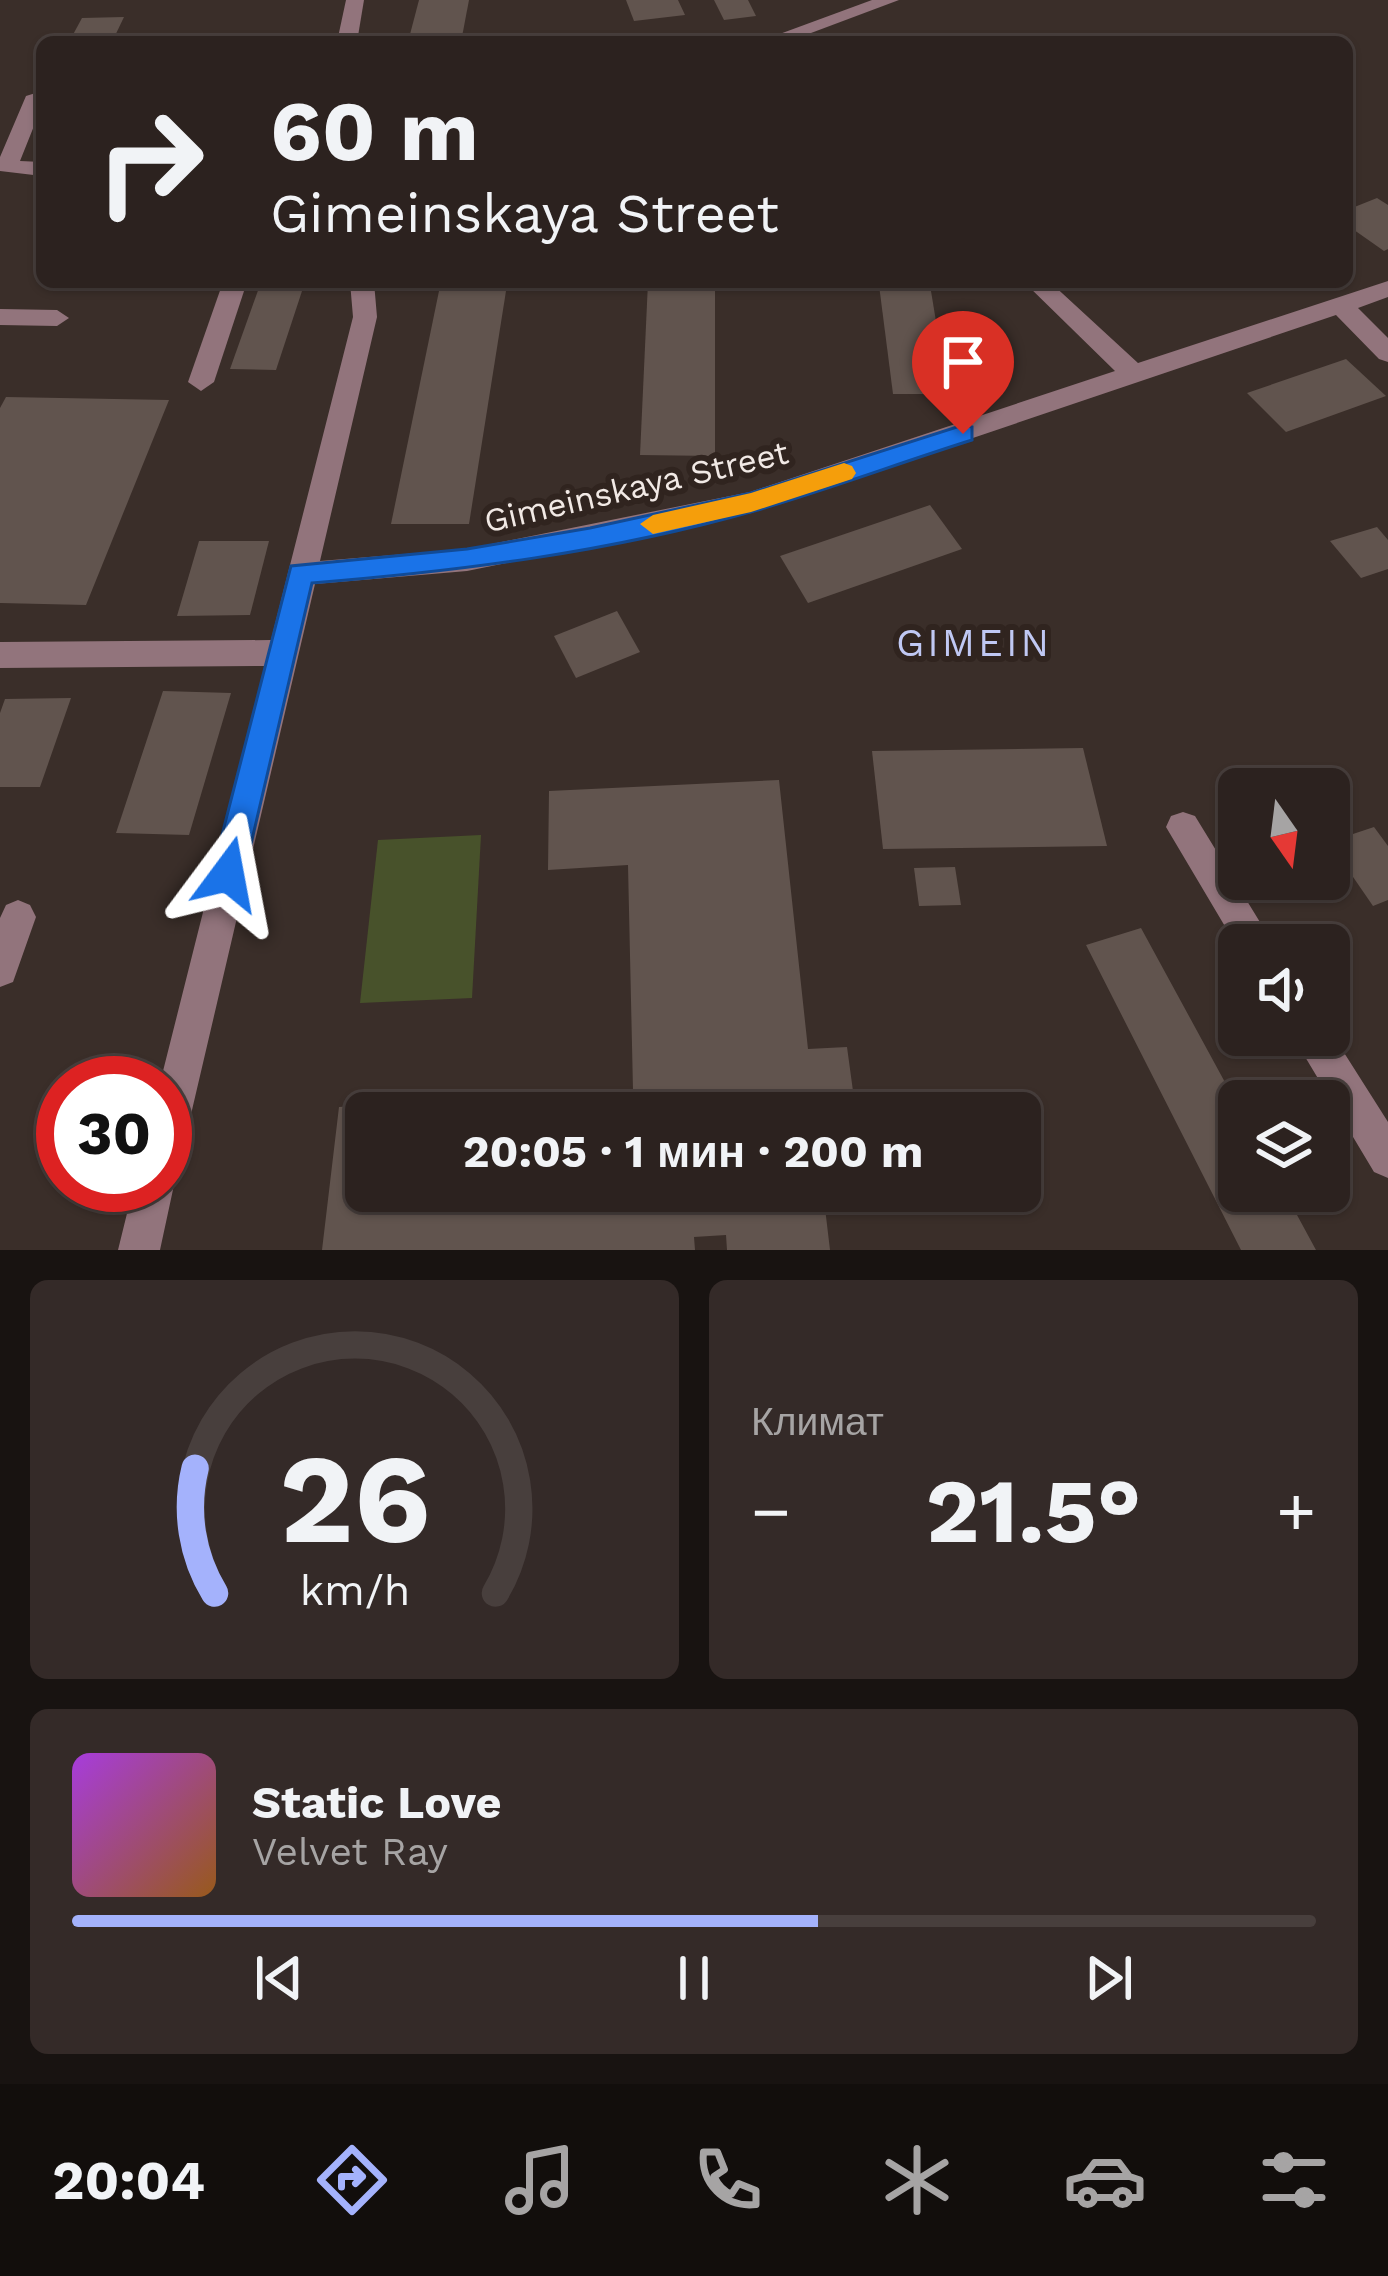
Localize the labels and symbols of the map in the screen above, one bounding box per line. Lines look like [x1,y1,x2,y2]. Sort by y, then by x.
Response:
pin [912,311,1014,434]
street label: Gimeinskaya Street [480,432,792,540]
district label: GIMEIN [896,620,1052,665]
north arrow [1218,768,1350,900]
position arrow [165,811,291,937]
speed limit sign: 30 [36,1056,192,1212]

